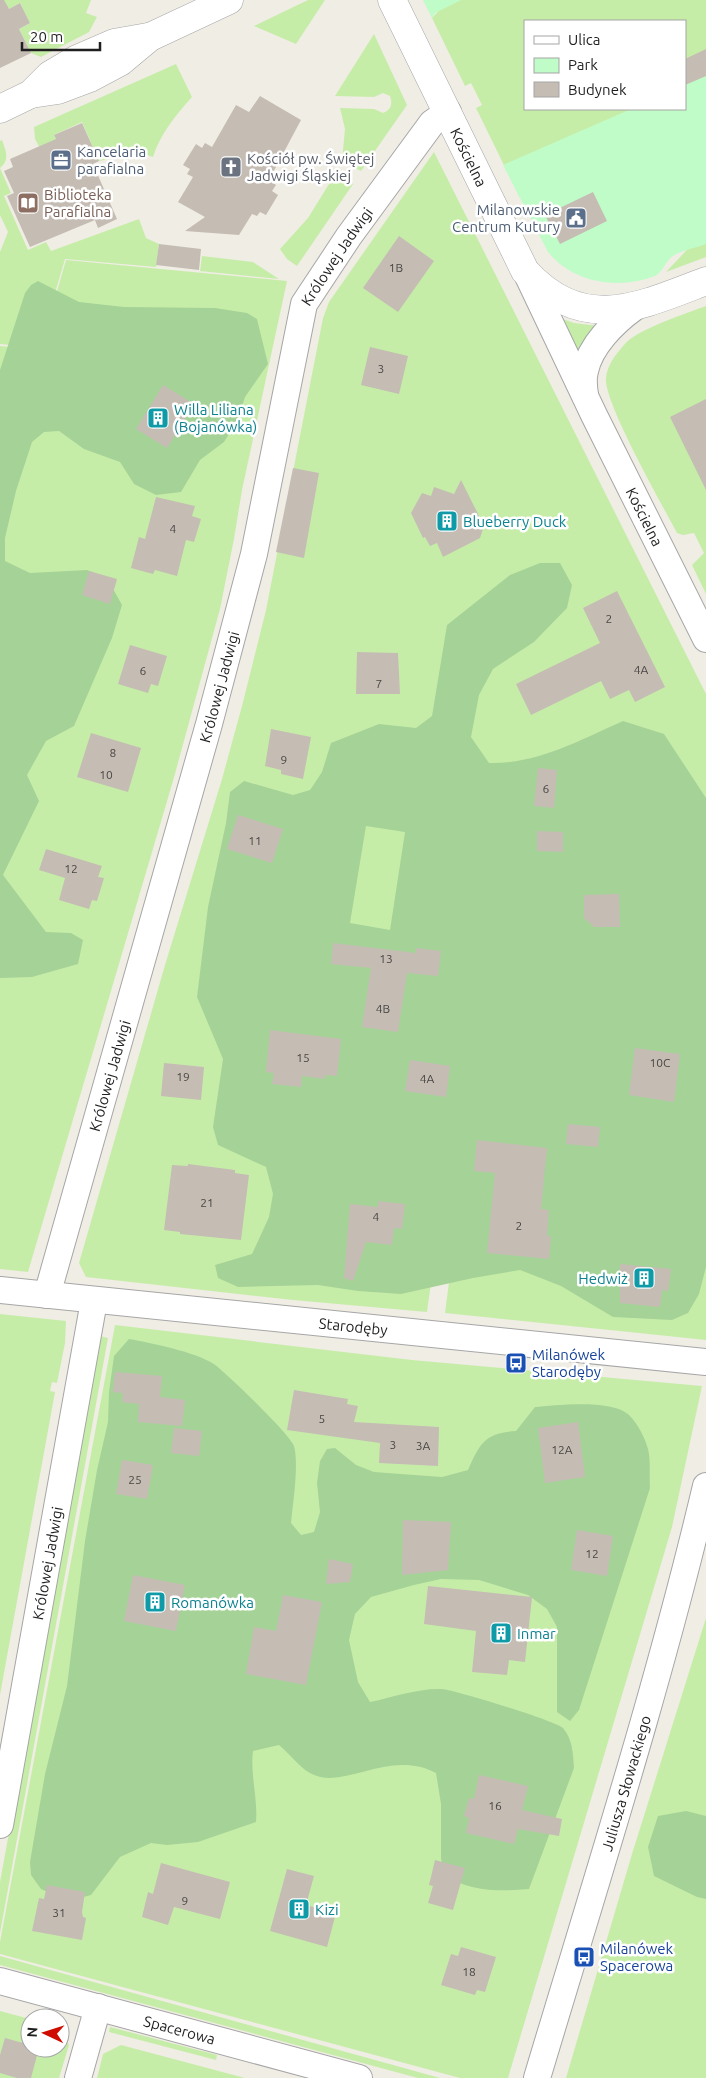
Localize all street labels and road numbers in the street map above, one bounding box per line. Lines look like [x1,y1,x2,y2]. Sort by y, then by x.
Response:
street label: Kościelna [448,125,491,189]
street label: Królowej Jadwigi [297,204,376,308]
street label: Kościelna [623,484,667,549]
street label: Królowej Jadwigi [196,629,242,745]
street label: Królowej Jadwigi [85,1018,133,1133]
street label: Starodęby [318,1314,388,1338]
street label: Królowej Jadwigi [28,1505,65,1621]
street label: Juliusza Słowackiego [598,1713,654,1853]
street label: Spacerowa [142,2012,217,2047]

